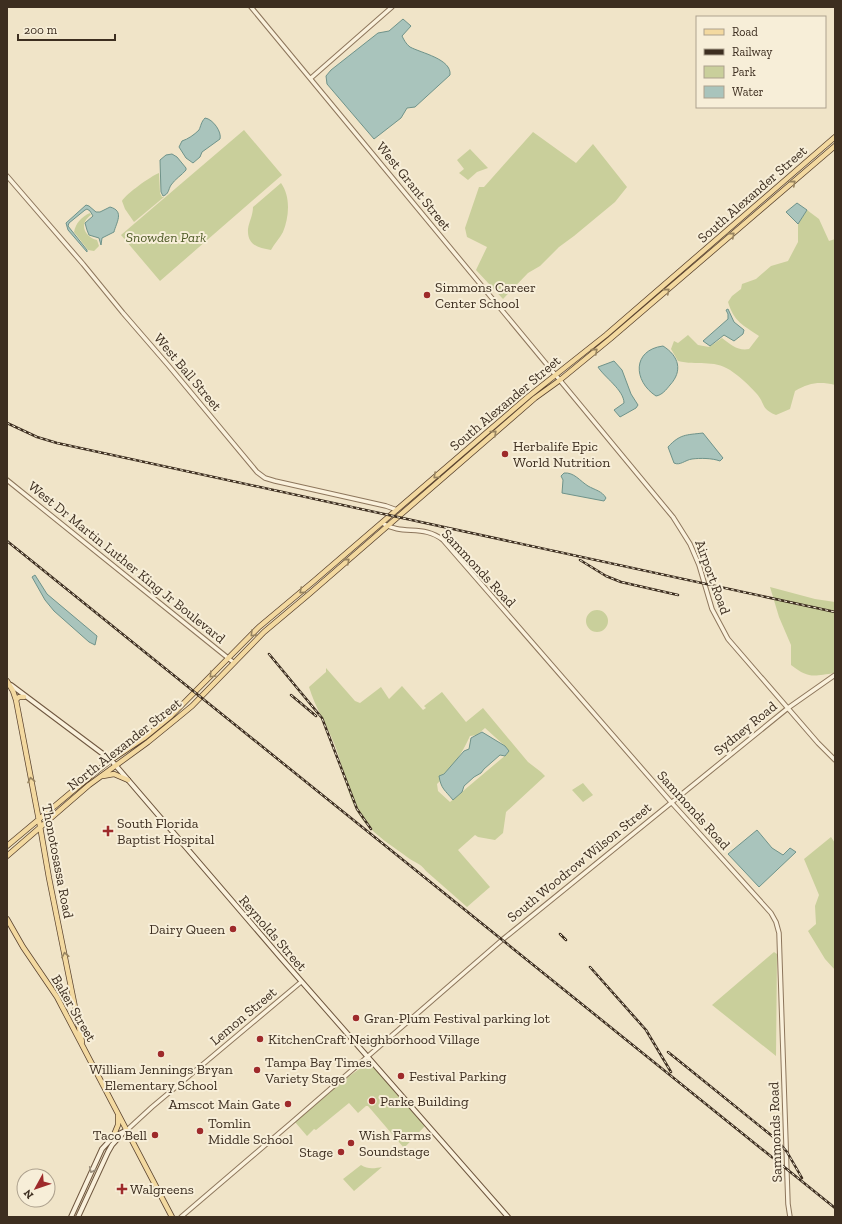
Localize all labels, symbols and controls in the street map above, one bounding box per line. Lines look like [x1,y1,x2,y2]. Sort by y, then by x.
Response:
scale bar [18,16,115,42]
legend [696,16,826,108]
text: 200 m [24,23,58,37]
text: Road [732,25,758,39]
text: Railway [732,45,773,59]
text: Park [732,65,757,79]
text: Water [732,85,764,99]
street label: West Grant Street [373,139,455,235]
street label: South Alexander Street [694,142,811,247]
one-way arrow [788,181,795,188]
park label: Snowden Park [126,229,206,246]
one-way arrow [728,232,735,239]
place label: Simmons Career Center School [435,279,536,312]
one-way arrow [663,288,670,295]
marker: Simmons Career Center School [422,290,432,300]
street label: West Ball Street [150,330,226,415]
one-way arrow [591,349,598,356]
street label: South Alexander Street [446,352,565,455]
one-way arrow [490,431,497,438]
place label: Herbalife Epic World Nutrition [513,438,610,471]
marker: Herbalife Epic World Nutrition [500,449,510,459]
one-way arrow [433,471,441,478]
street label: West Dr Martin Luther King Jr Boulevard [25,478,229,647]
street label: Sammonds Road [438,526,519,611]
street label: Airport Road [691,538,734,617]
one-way arrow [343,558,350,565]
one-way arrow [300,587,307,594]
one-way arrow [250,629,258,637]
one-way arrow [209,670,217,678]
street label: North Alexander Street [64,694,185,794]
street label: Sydney Road [710,698,781,759]
street label: Sammonds Road [654,767,734,854]
one-way arrow [28,777,36,783]
street label: South Woodrow Wilson Street [504,798,655,926]
street label: Thonotosassa Road [38,802,77,920]
place label: South Florida Baptist Hospital [117,815,215,848]
marker: South Florida Baptist Hospital [102,825,114,837]
street label: Reynolds Street [235,892,311,975]
place label: Dairy Queen [149,921,225,938]
marker: Dairy Queen [228,924,238,934]
one-way arrow [61,952,70,958]
street label: Baker Street [48,972,100,1045]
street label: Lemon Street [207,983,281,1049]
place label: Gran-Plum Festival parking lot [364,1010,551,1027]
marker: Gran-Plum Festival parking lot [351,1013,361,1023]
place label: KitchenCraft Neighborhood Village [268,1031,480,1048]
marker: KitchenCraft Neighborhood Village [255,1034,265,1044]
marker: William Jennings Bryan Elementary School [156,1049,166,1059]
place label: Tampa Bay Times Variety Stage [264,1054,372,1087]
place label: William Jennings Bryan Elementary School [89,1061,233,1094]
marker: Tampa Bay Times Variety Stage [252,1065,262,1075]
place label: Festival Parking [409,1068,507,1085]
marker: Festival Parking [396,1071,406,1081]
street label: Sammonds Road [765,1081,786,1183]
place label: Parke Building [380,1093,469,1110]
place label: Amscot Main Gate [168,1096,280,1113]
marker: Parke Building [367,1096,377,1106]
marker: Amscot Main Gate [283,1099,293,1109]
place label: Tomlin Middle School [208,1115,293,1148]
marker: Tomlin Middle School [195,1126,205,1136]
place label: Taco Bell [93,1127,147,1144]
place label: Wish Farms Soundstage [359,1127,431,1160]
marker: Taco Bell [150,1130,160,1140]
marker: Wish Farms Soundstage [346,1138,356,1148]
place label: Stage [299,1144,333,1161]
marker: Stage [336,1147,346,1157]
one-way arrow [89,1165,97,1173]
north arrow [16,1168,56,1208]
place label: Walgreens [130,1181,194,1198]
marker: Walgreens [117,1184,127,1194]
text: N [21,1186,36,1201]

